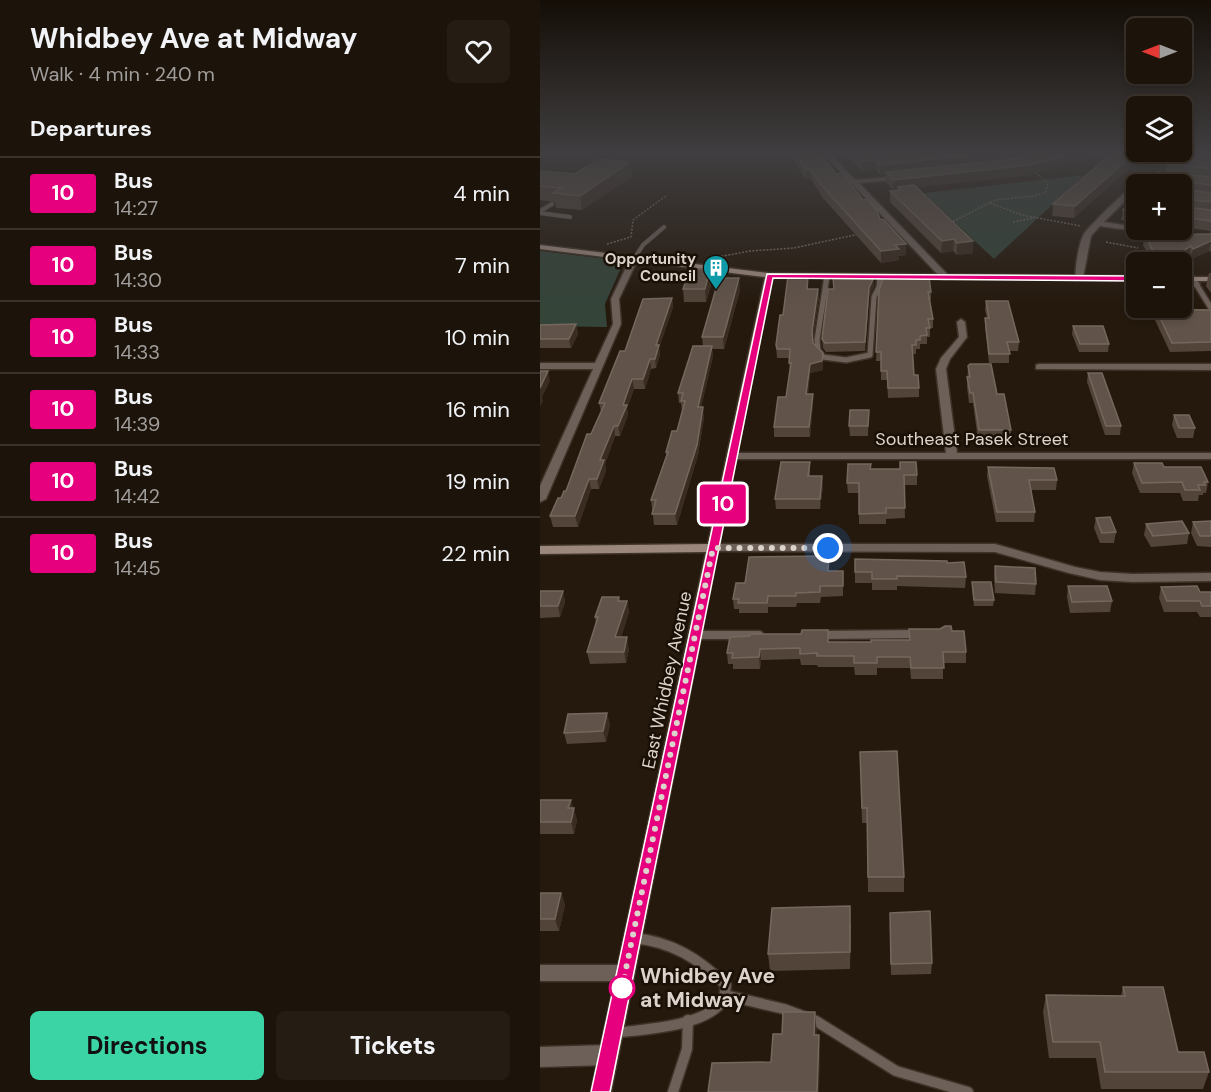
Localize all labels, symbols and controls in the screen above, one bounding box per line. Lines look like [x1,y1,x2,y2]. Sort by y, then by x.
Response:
north arrow [1126,18,1192,84]
map controls [1126,18,1192,318]
text: Whidbey Ave at Midway [30,20,358,57]
button: heart [447,20,510,83]
text: Walk · 4 min · 240 m [30,61,215,87]
button: layers [1126,96,1192,162]
text: Departures [30,114,152,143]
text: Bus [114,166,153,195]
button: + [1126,174,1192,240]
text: 10 [52,179,74,207]
text: 4 min [453,179,510,208]
text: 14:27 [114,195,158,221]
text: Bus [114,238,153,267]
place label: Opportunity Council [605,249,696,286]
text: 10 [52,251,74,279]
text: 7 min [455,251,510,280]
button: − [1126,252,1192,318]
building icon: Opportunity Council [701,253,731,291]
text: 14:30 [114,267,162,293]
text: Bus [114,310,153,339]
text: 10 [52,323,74,351]
text: 10 min [445,323,510,352]
text: 14:33 [114,339,160,365]
text: Bus [114,382,153,411]
text: 10 [52,395,74,423]
text: 16 min [446,395,510,424]
text: 14:39 [114,411,160,437]
street label: Southeast Pasek Street [875,427,1069,451]
text: Bus [114,454,153,483]
text: 10 [52,467,74,495]
text: 19 min [446,467,510,496]
text: 14:42 [114,483,160,509]
line badge: 10 [696,484,750,524]
text: 10 [712,490,734,518]
text: Bus [114,526,153,555]
your location [813,533,843,563]
text: 10 [52,539,74,567]
text: 22 min [441,539,510,568]
text: 14:45 [114,555,161,581]
street label: East Whidbey Avenue [636,589,698,771]
place label: Whidbey Ave at Midway [640,962,775,1014]
marker: Whidbey Ave at Midway [609,975,635,1001]
button: Directions [30,1011,264,1080]
button: Tickets [276,1011,510,1080]

